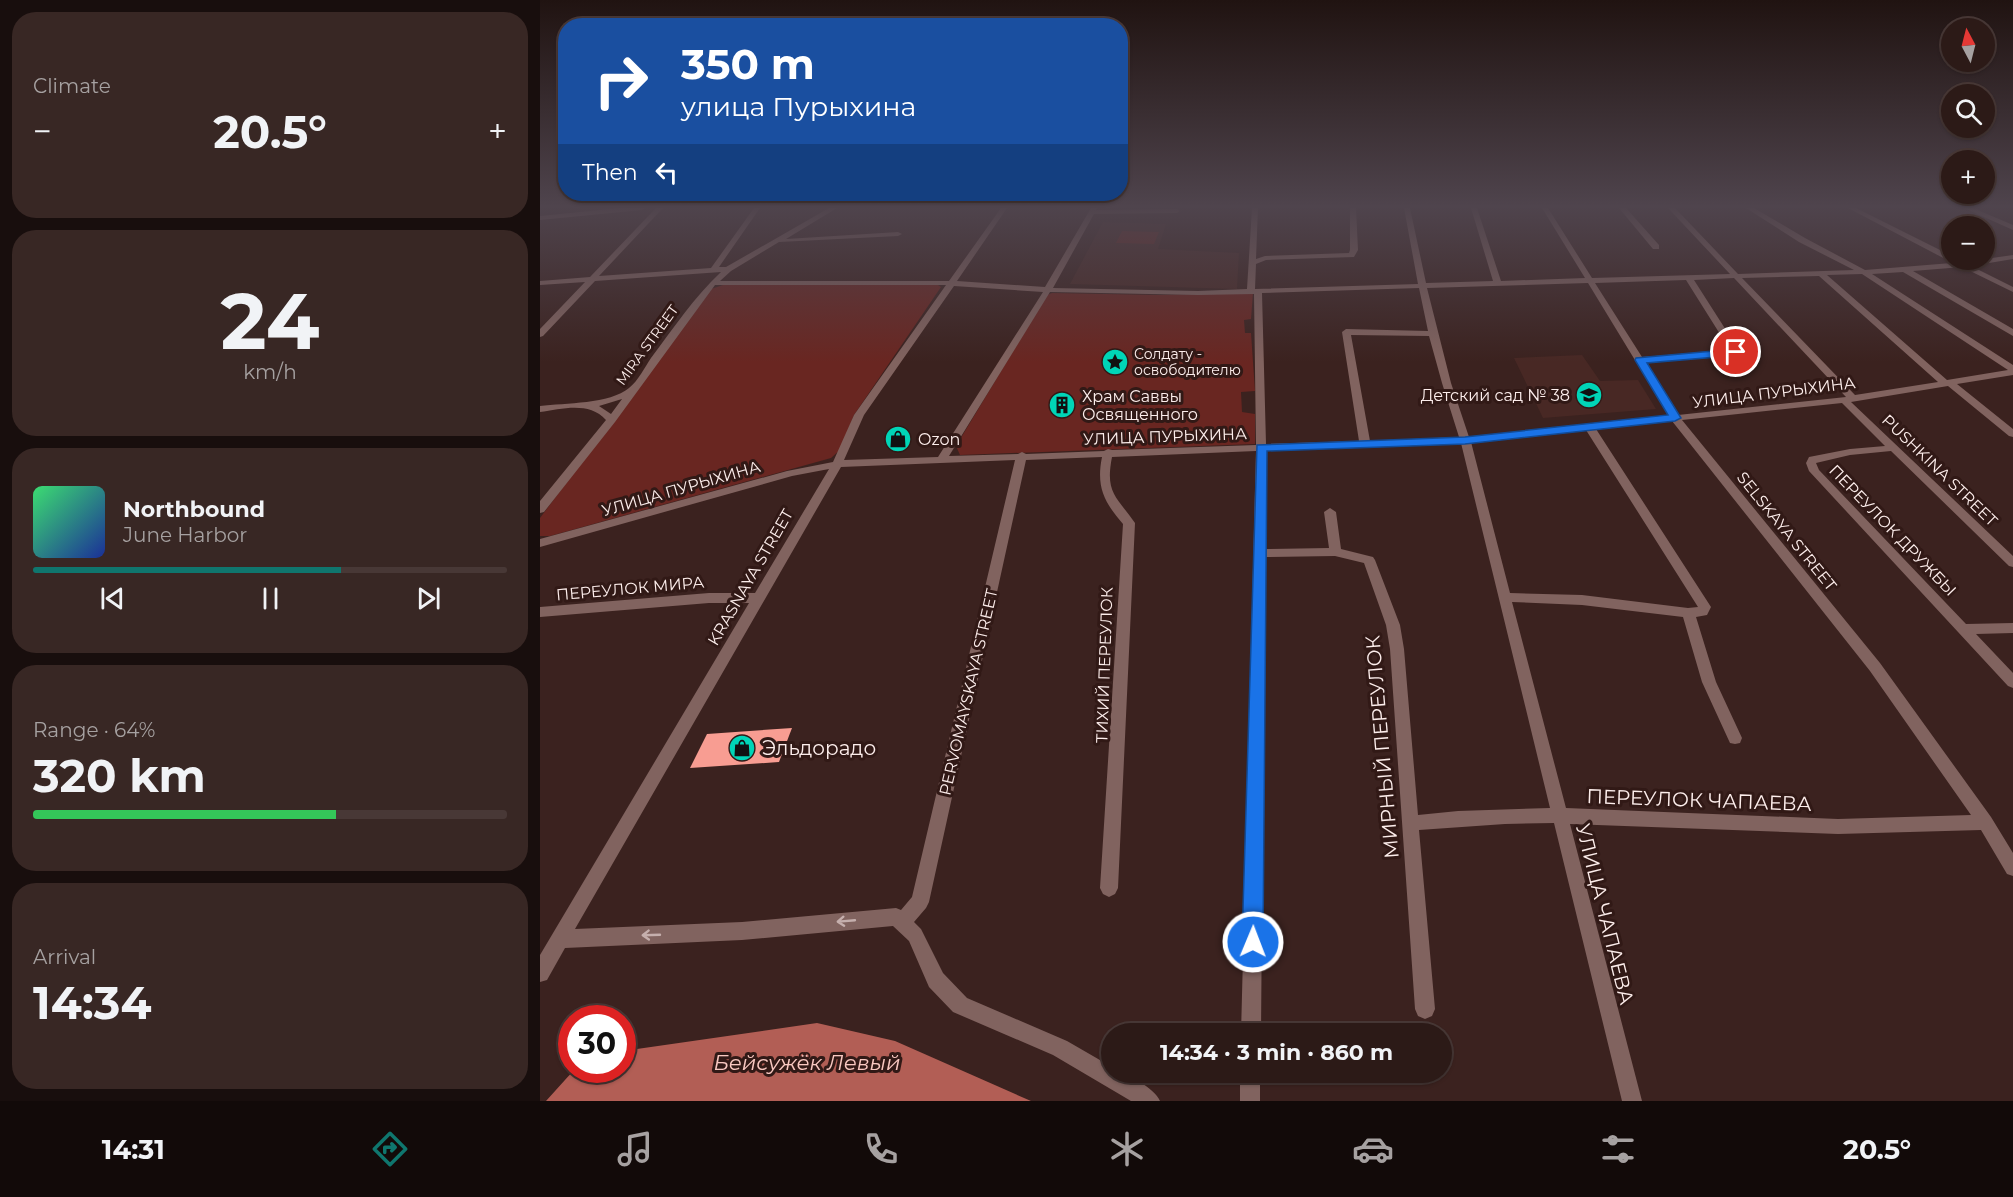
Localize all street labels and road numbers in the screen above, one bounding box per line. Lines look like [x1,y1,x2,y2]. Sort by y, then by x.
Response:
street label: MIRA STREET [612,301,682,389]
street label: УЛИЦА ПУРЫХИНА [1692,373,1857,412]
street label: PUSHKINA STREET [1878,410,2002,531]
street label: УЛИЦА ПУРЫХИНА [1083,424,1247,449]
street label: УЛИЦА ПУРЫХИНА [600,457,763,520]
street label: ПЕРЕУЛОК ДРУЖБЫ [1825,461,1960,600]
street label: SELSKAYA STREET [1733,468,1841,595]
street label: KRASNAYA STREET [704,505,798,649]
street label: ПЕРЕУЛОК МИРА [555,573,705,604]
street label: PERVOMAYSKAYA STREET [935,586,1002,797]
street label: ТИХИЙ ПЕРЕУЛОК [1092,587,1117,743]
street label: МИРНЫЙ ПЕРЕУЛОК [1360,634,1404,860]
street label: ПЕРЕУЛОК ЧАПАЕВА [1586,784,1812,816]
street label: УЛИЦА ЧАПАЕВА [1571,821,1639,1007]

